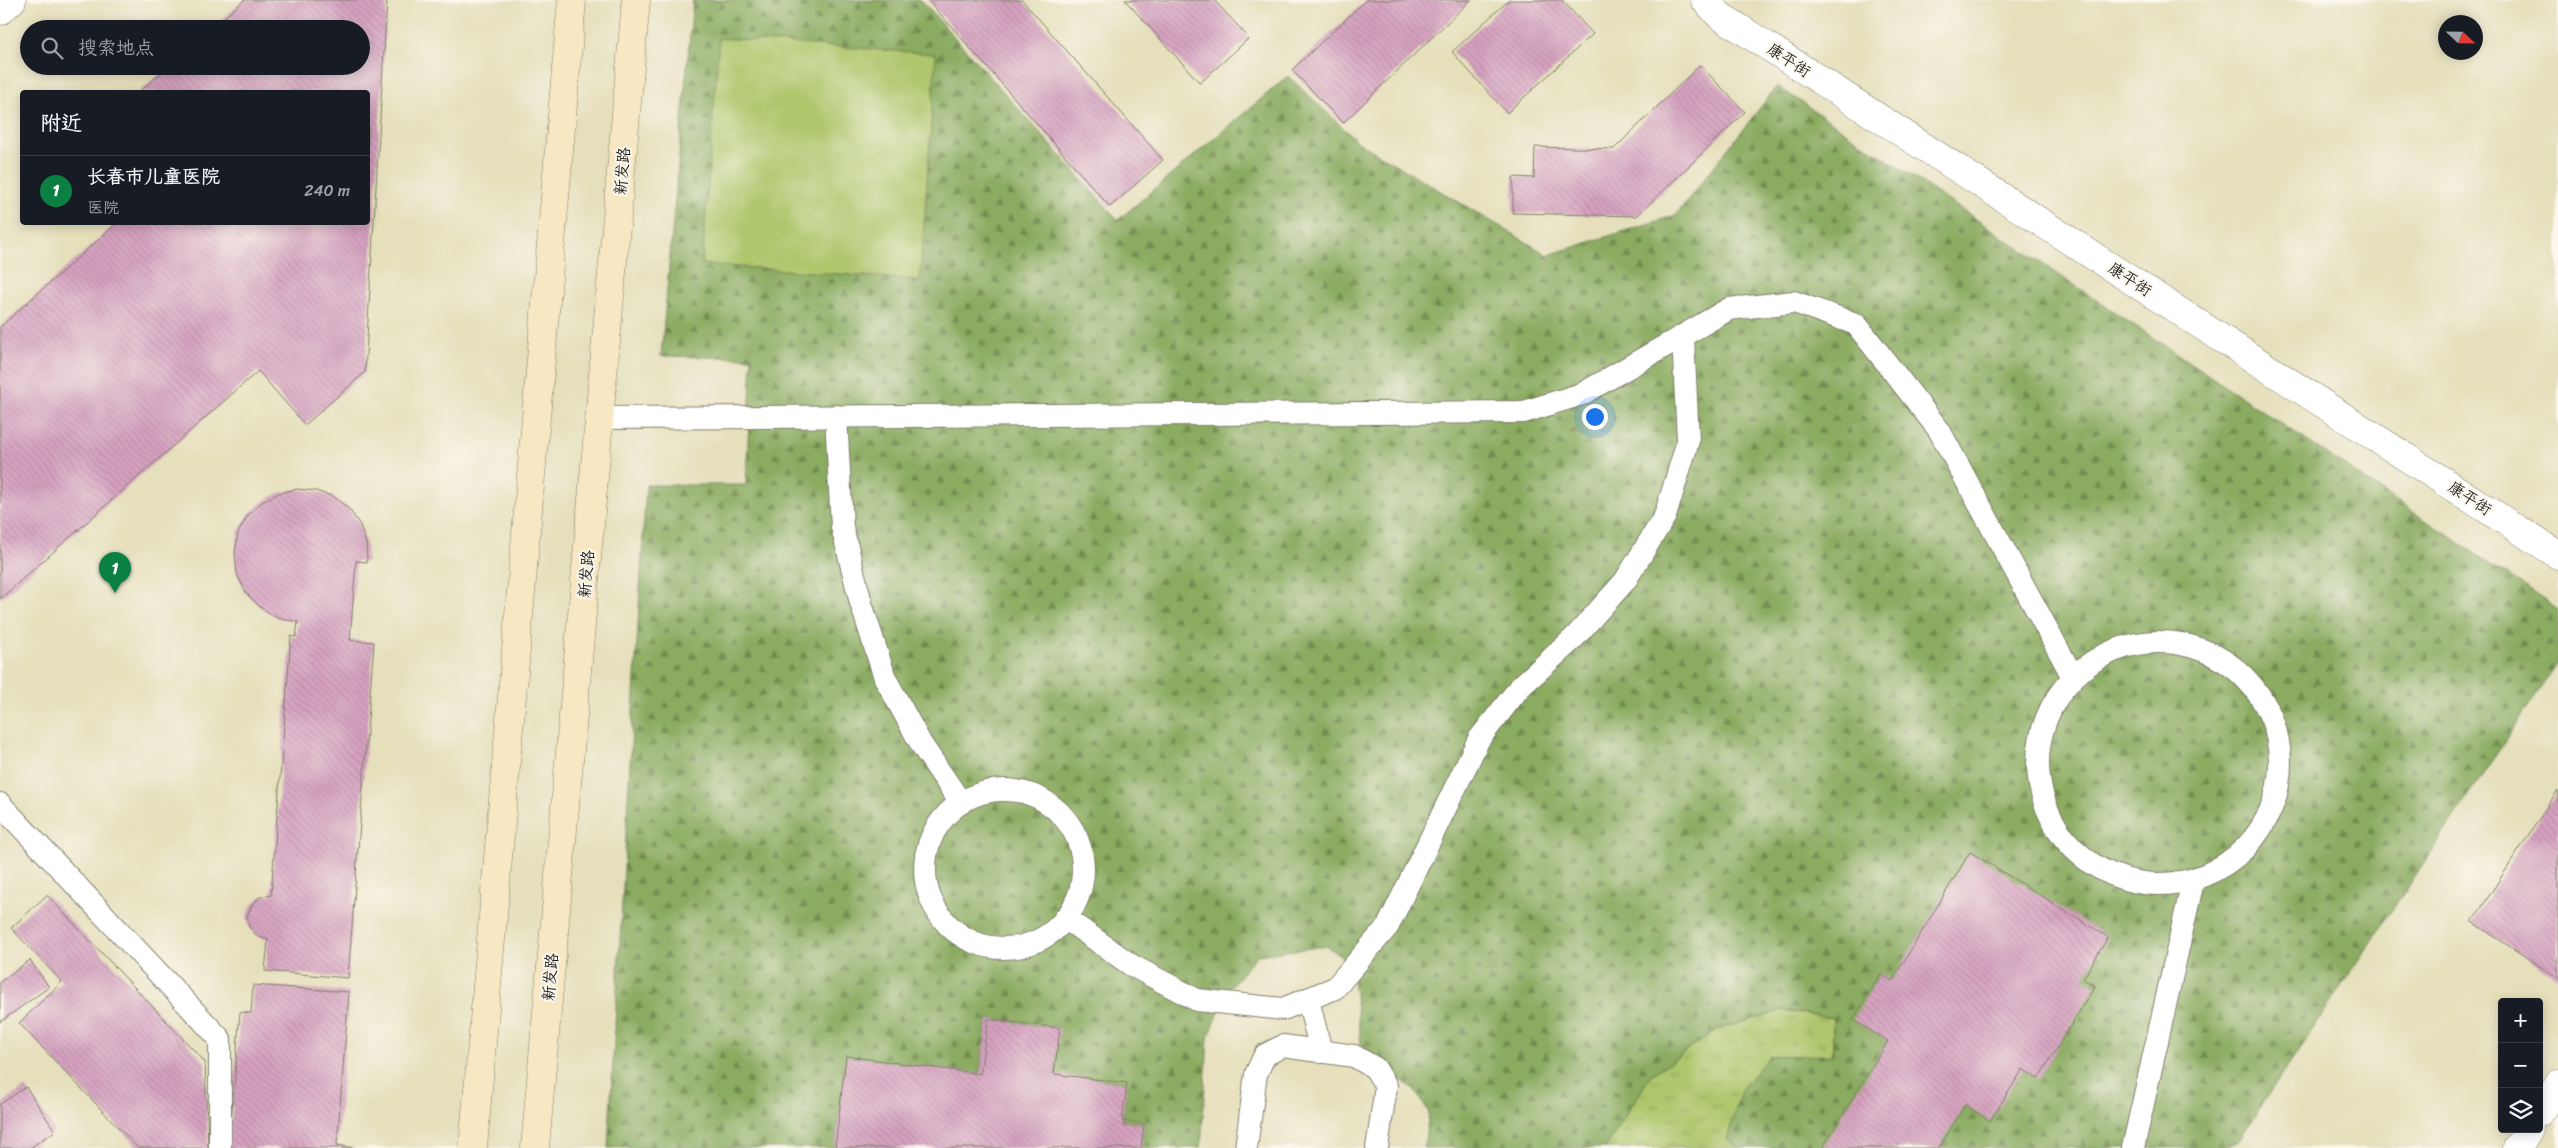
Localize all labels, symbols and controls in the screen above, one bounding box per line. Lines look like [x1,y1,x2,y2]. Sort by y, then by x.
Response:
north arrow [2438,15,2483,60]
search box [20,20,370,75]
text: 搜索地点 [78,31,154,64]
icon: search [38,34,66,62]
street label: 康平街 [1761,35,1817,85]
text: 附近 [40,104,82,142]
street label: 新发路 [605,146,639,196]
text: 长春市儿童医院 [87,160,220,193]
text: 1 [53,176,59,205]
text: 240 m [304,176,350,205]
text: 医院 [87,193,119,222]
street label: 康平街 [2102,254,2158,304]
your location [1582,404,1608,430]
street label: 康平街 [2442,473,2498,523]
street label: 新发路 [569,549,603,599]
pin: 1 [99,552,131,593]
street label: 新发路 [533,952,567,1002]
map controls [2498,998,2543,1133]
button: + [2498,998,2543,1043]
button: − [2498,1043,2543,1088]
button: layers [2498,1088,2543,1133]

